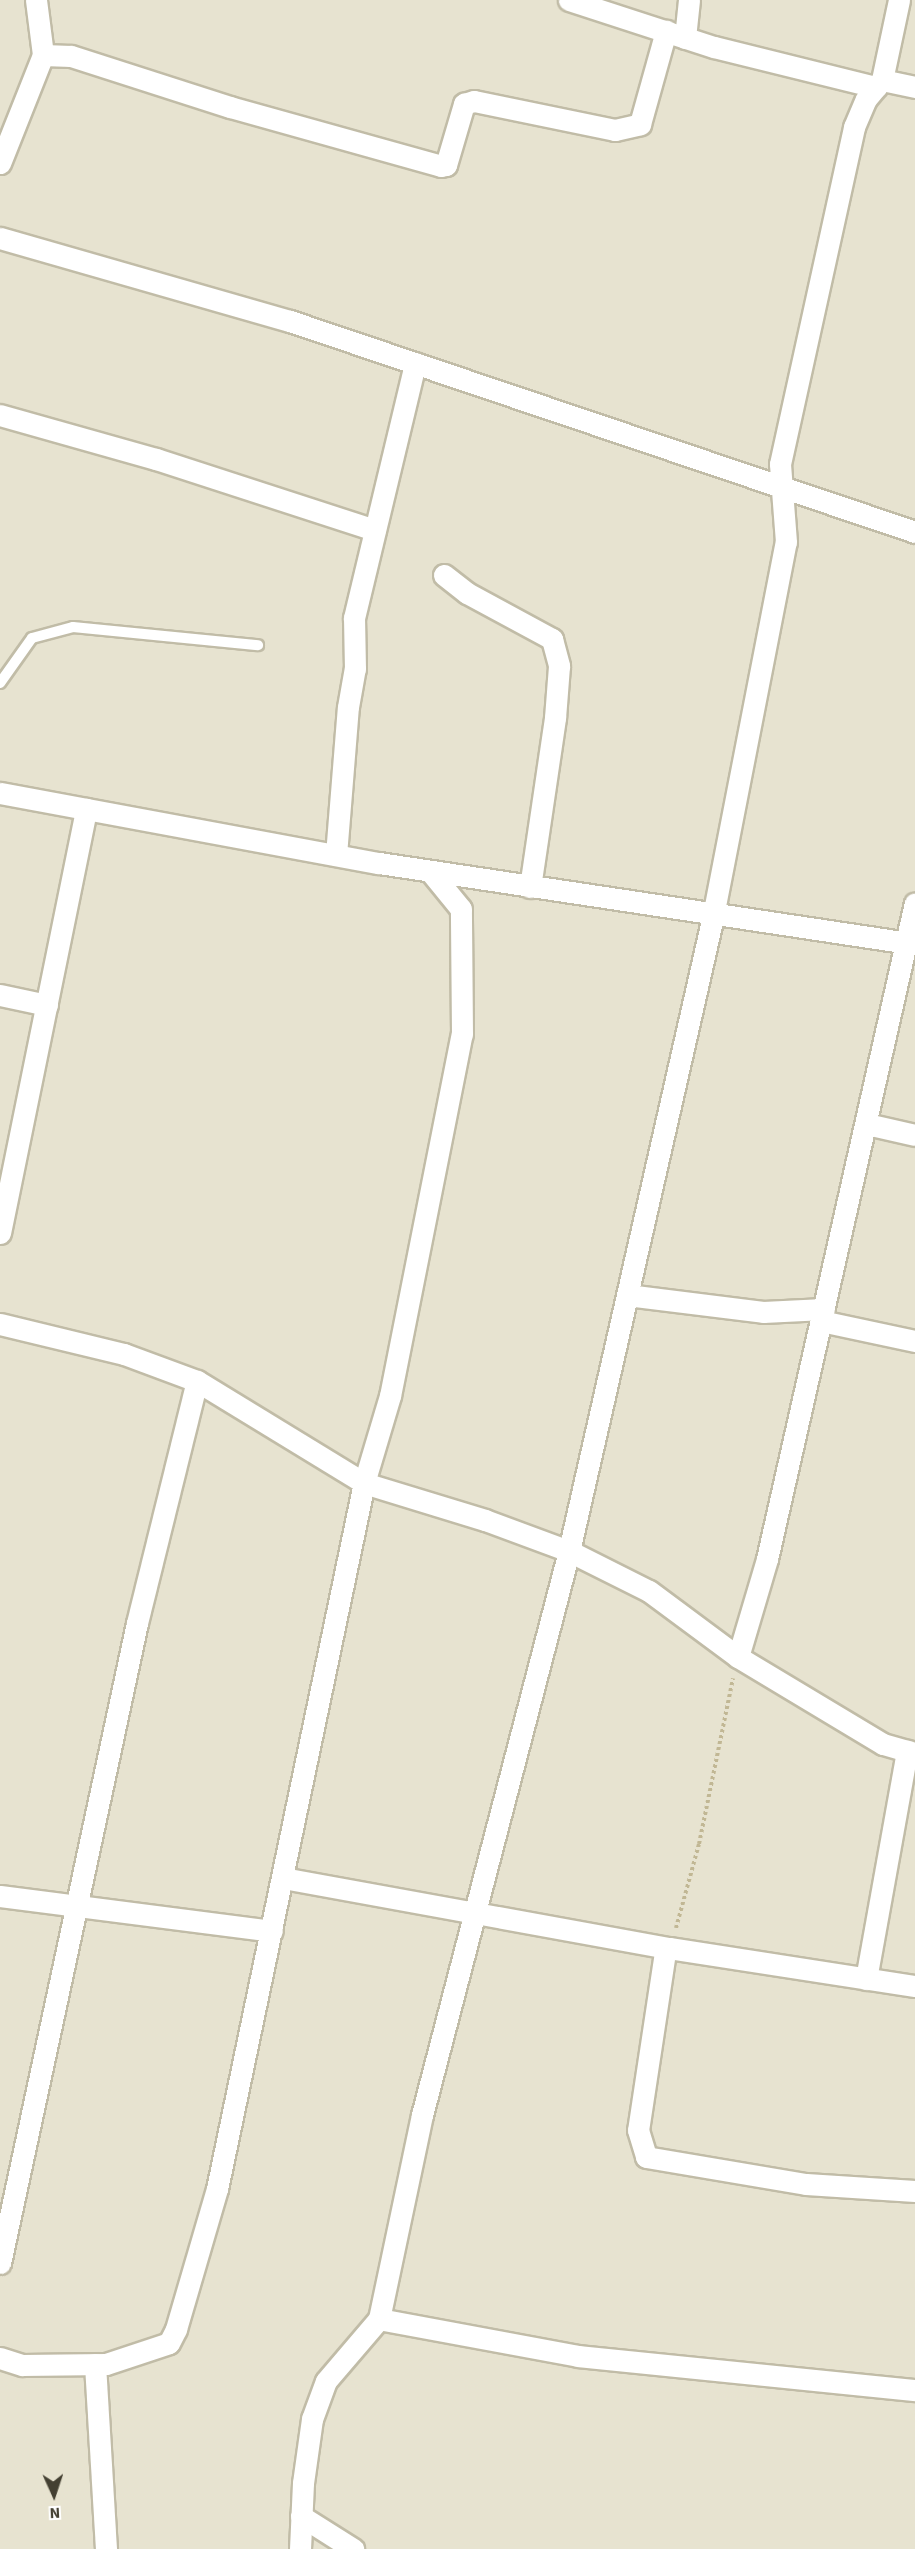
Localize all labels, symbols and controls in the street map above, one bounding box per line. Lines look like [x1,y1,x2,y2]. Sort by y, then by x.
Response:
north arrow [24,2465,84,2525]
text: N [49,2502,61,2524]

